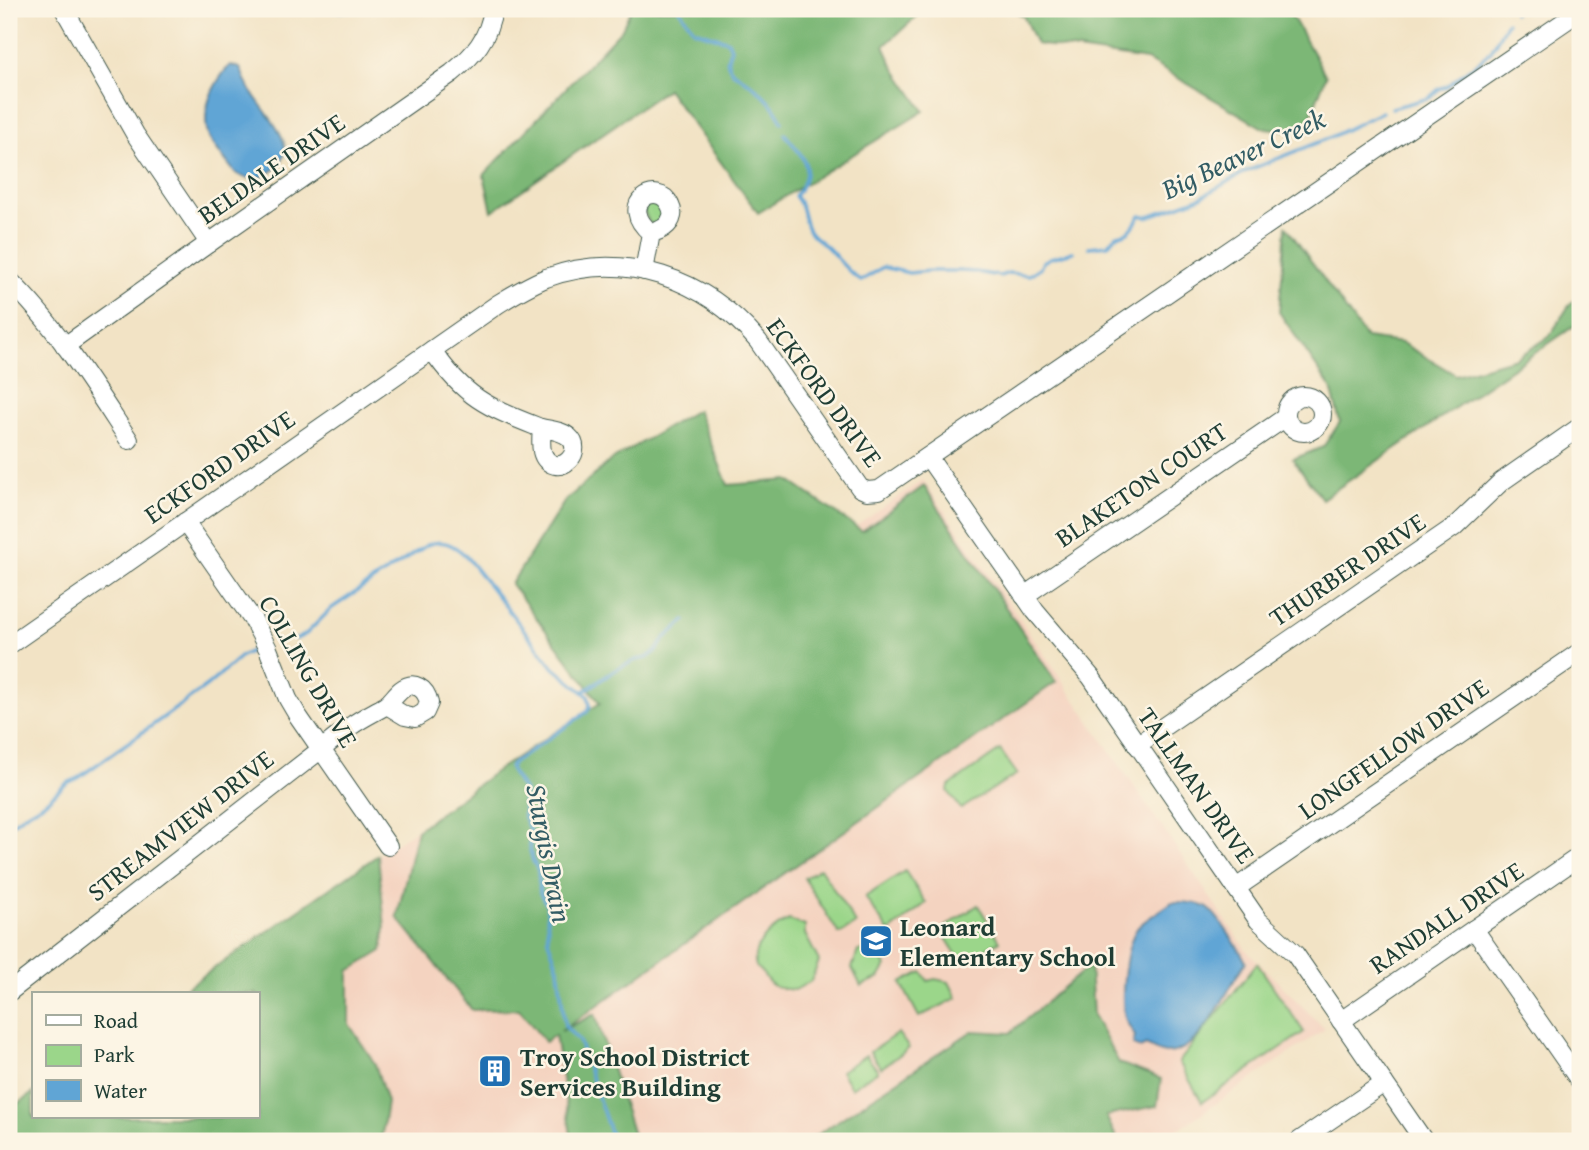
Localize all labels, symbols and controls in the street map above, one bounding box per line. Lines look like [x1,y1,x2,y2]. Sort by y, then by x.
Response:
water label: Big Beaver Creek [1153,97,1332,209]
street label: BELDALE DRIVE [189,103,353,233]
street label: ECKFORD DRIVE [757,309,893,475]
street label: ECKFORD DRIVE [135,399,303,533]
street label: BLAKETON COURT [1047,411,1236,556]
street label: THURBER DRIVE [1261,502,1433,636]
street label: COLLING DRIVE [250,588,368,754]
street label: LONGFELLOW DRIVE [1290,668,1496,828]
street label: TALLMAN DRIVE [1129,699,1265,871]
street label: STREAMVIEW DRIVE [78,740,282,910]
water label: Sturgis Drain [516,780,584,926]
street label: RANDALL DRIVE [1361,851,1531,983]
place label: Leonard Elementary School [900,907,1116,976]
school or university icon: Leonard Elementary School [857,922,895,960]
legend [32,992,259,1118]
text: Road [94,1005,139,1036]
place label: Troy School District Services Building [520,1037,750,1106]
text: Park [94,1039,135,1070]
building icon: Troy School District Services Building [476,1052,514,1090]
text: Water [94,1075,147,1106]

